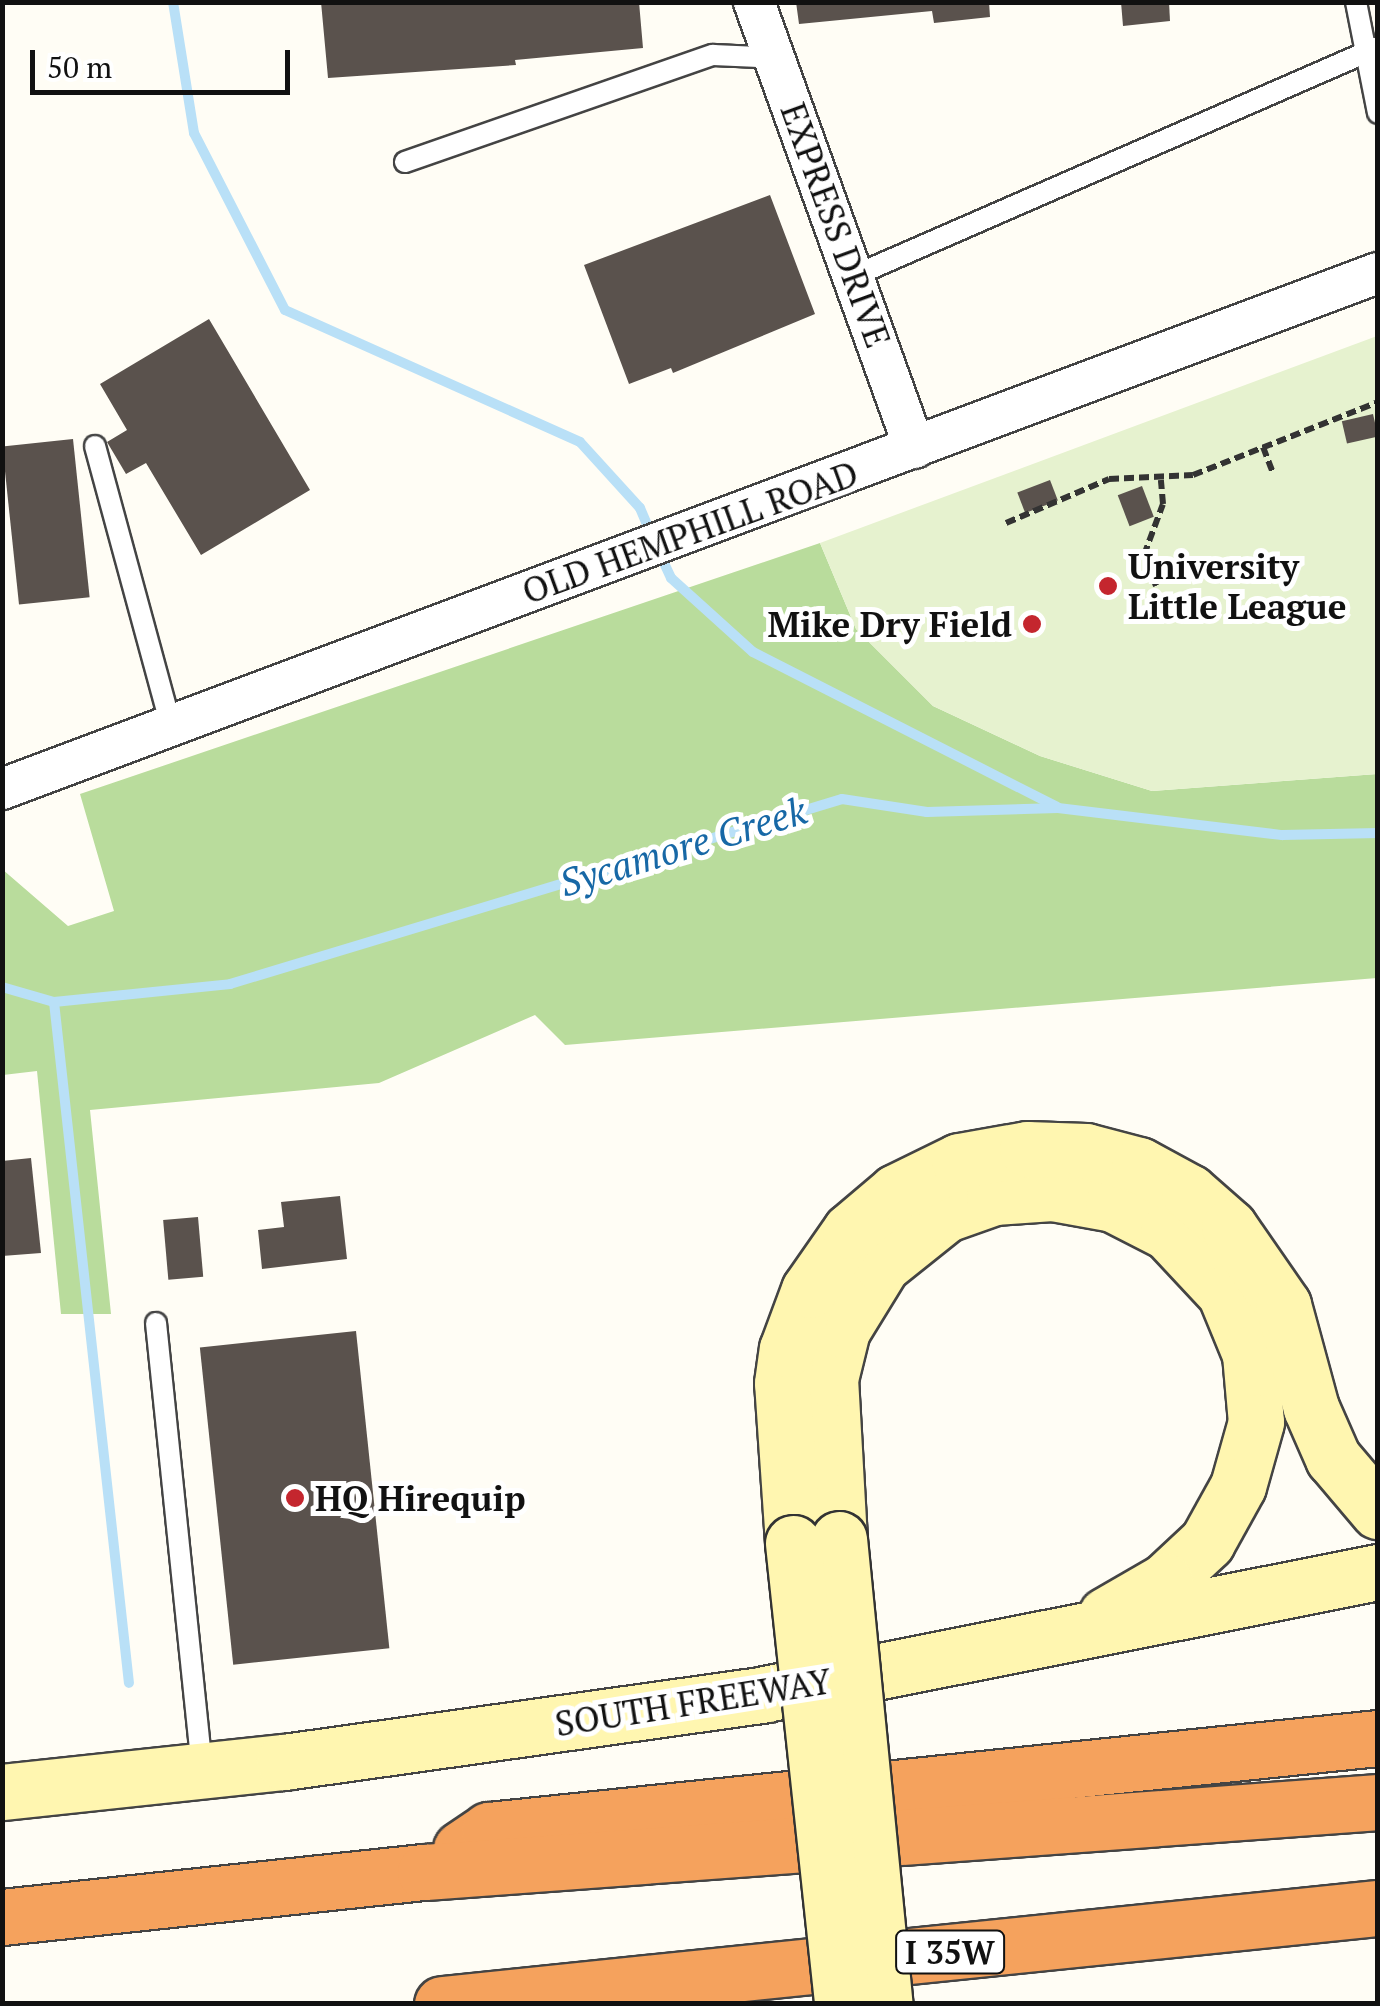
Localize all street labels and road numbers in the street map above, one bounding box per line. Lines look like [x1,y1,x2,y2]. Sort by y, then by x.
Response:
street label: EXPRESS DRIVE [772,97,900,353]
street label: OLD HEMPHILL ROAD [516,452,864,612]
street label: SOUTH FREEWAY [552,1659,834,1745]
road number: I 35W [895,1925,1005,1979]

